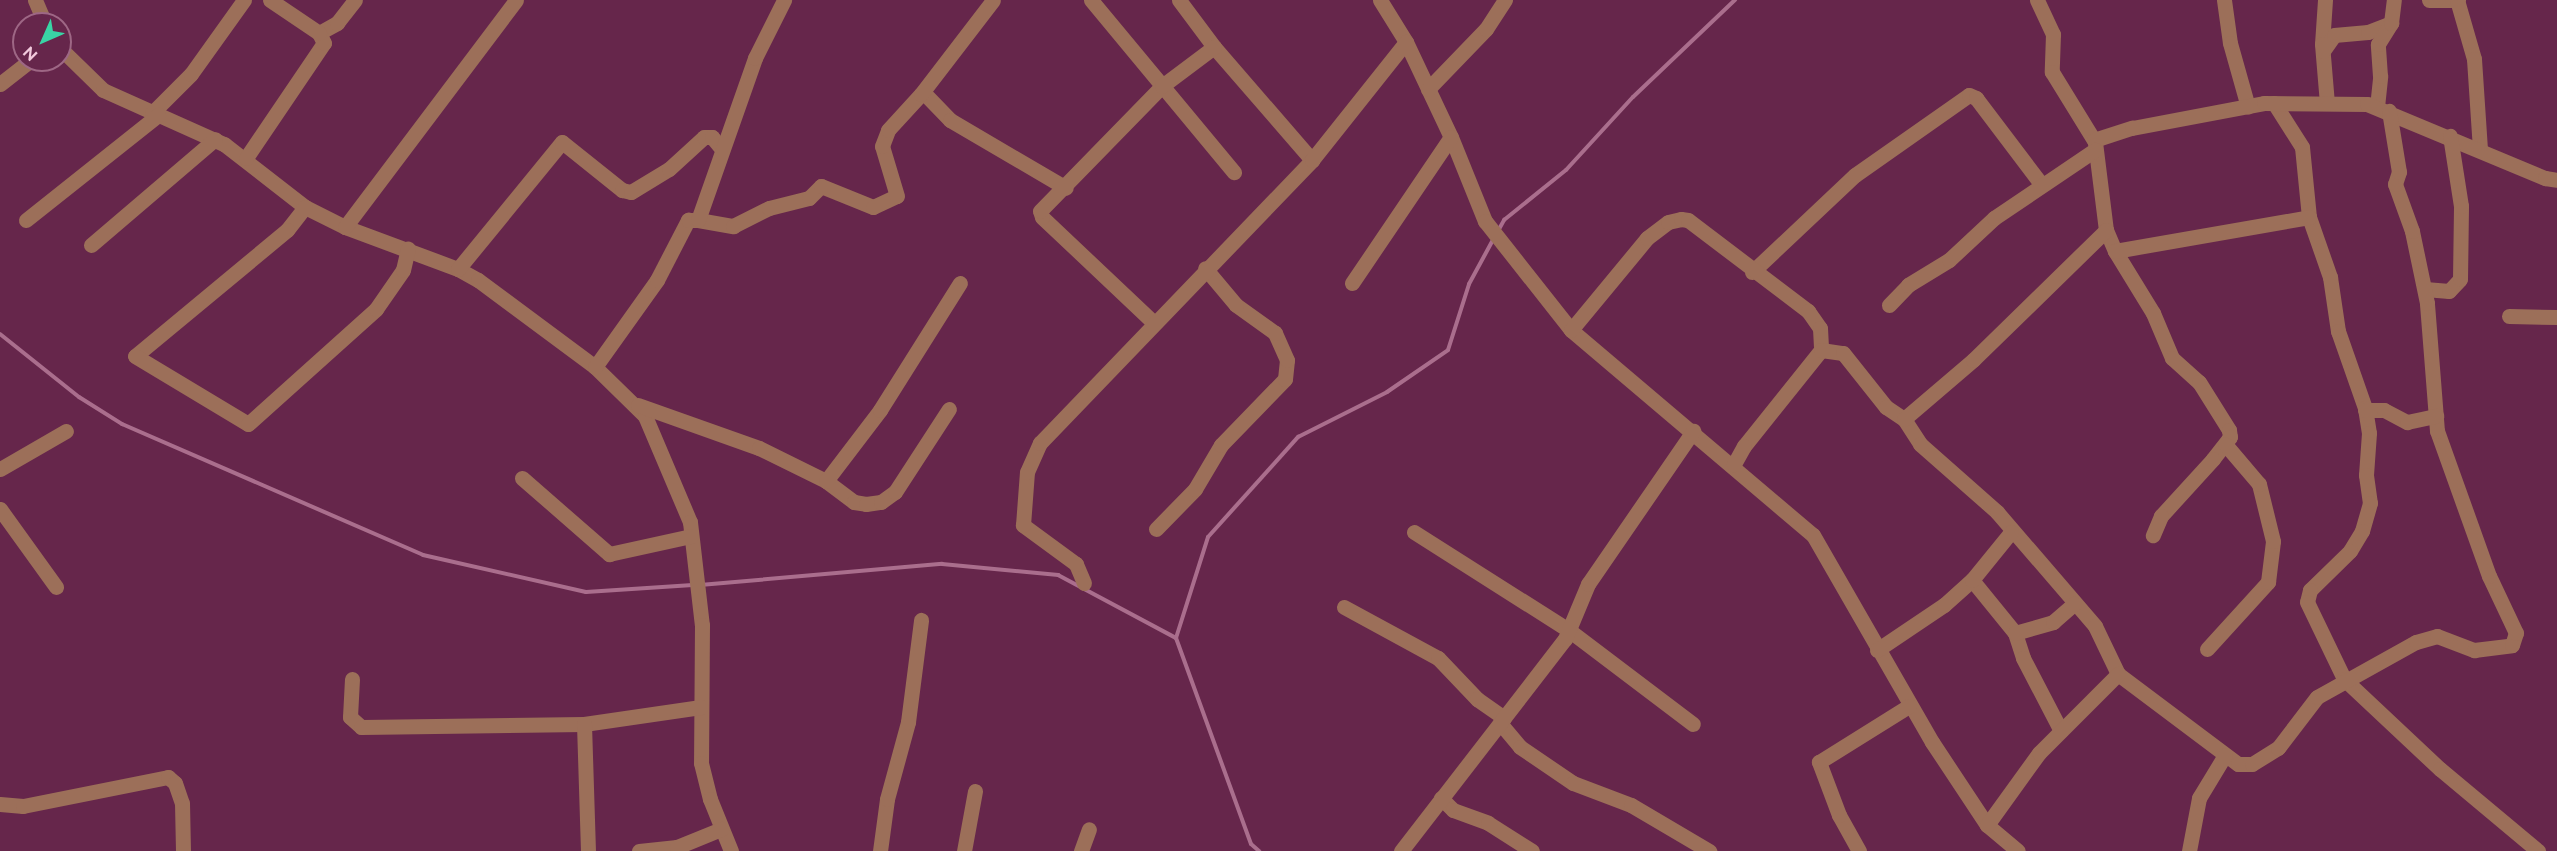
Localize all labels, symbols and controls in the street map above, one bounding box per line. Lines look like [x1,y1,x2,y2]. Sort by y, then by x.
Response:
north arrow [12,12,72,72]
text: N [19,43,41,65]

